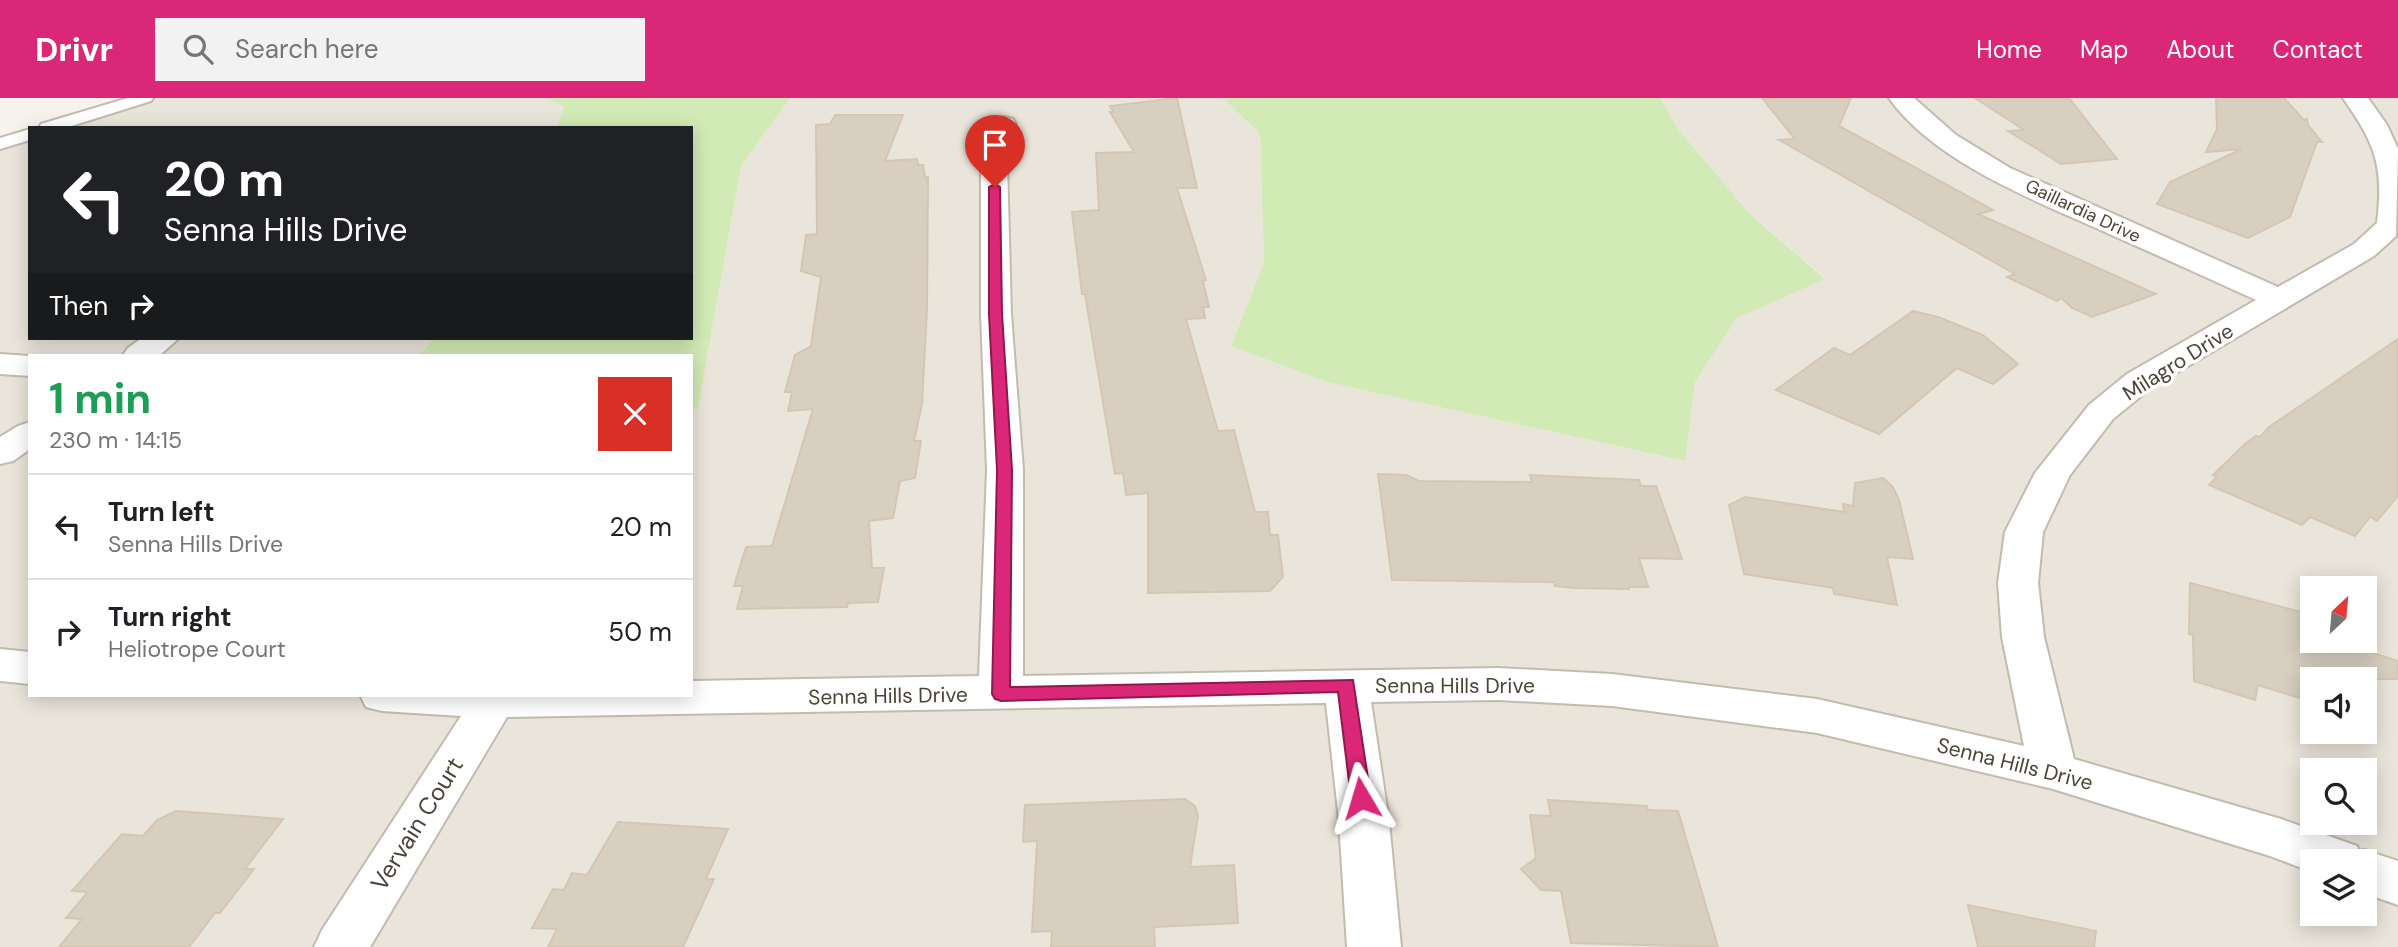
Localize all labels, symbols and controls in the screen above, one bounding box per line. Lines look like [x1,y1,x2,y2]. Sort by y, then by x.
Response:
search box [155,18,645,81]
text: Drivr [35,28,113,71]
icon: search [179,30,217,68]
text: Search here [235,32,378,66]
text: Home [1976,34,2042,65]
text: Map [2080,34,2128,65]
text: About [2166,34,2235,65]
text: Contact [2273,34,2363,65]
pin [965,115,1025,187]
icon: arrive [976,126,1014,164]
text: 20 m [164,147,284,211]
icon: left [49,154,140,245]
street label: Gaillardia Drive [2021,174,2145,248]
text: Senna Hills Drive [164,209,408,251]
icon: right [122,287,160,325]
text: Then [49,289,108,323]
street label: Milagro Drive [2117,317,2239,407]
text: 1 min [49,371,151,426]
button: close [598,377,672,451]
text: 230 m · 14:15 [49,425,182,455]
text: Turn left [108,495,215,529]
icon: left [49,508,87,546]
text: 20 m [609,510,672,544]
text: Senna Hills Drive [108,529,283,559]
north arrow [2300,576,2376,653]
map controls [2300,576,2377,926]
text: Turn right [108,600,232,634]
icon: right [49,613,87,651]
text: 50 m [608,615,672,649]
text: Heliotrope Court [108,634,286,664]
button: sound [2300,667,2377,744]
street label: Senna Hills Drive [1375,672,1535,700]
street label: Senna Hills Drive [808,681,968,711]
street label: Senna Hills Drive [1934,731,2096,797]
street label: Vervain Court [363,751,470,896]
button: search [2300,758,2377,835]
position arrow [1324,761,1398,835]
button: layers [2300,849,2377,926]

